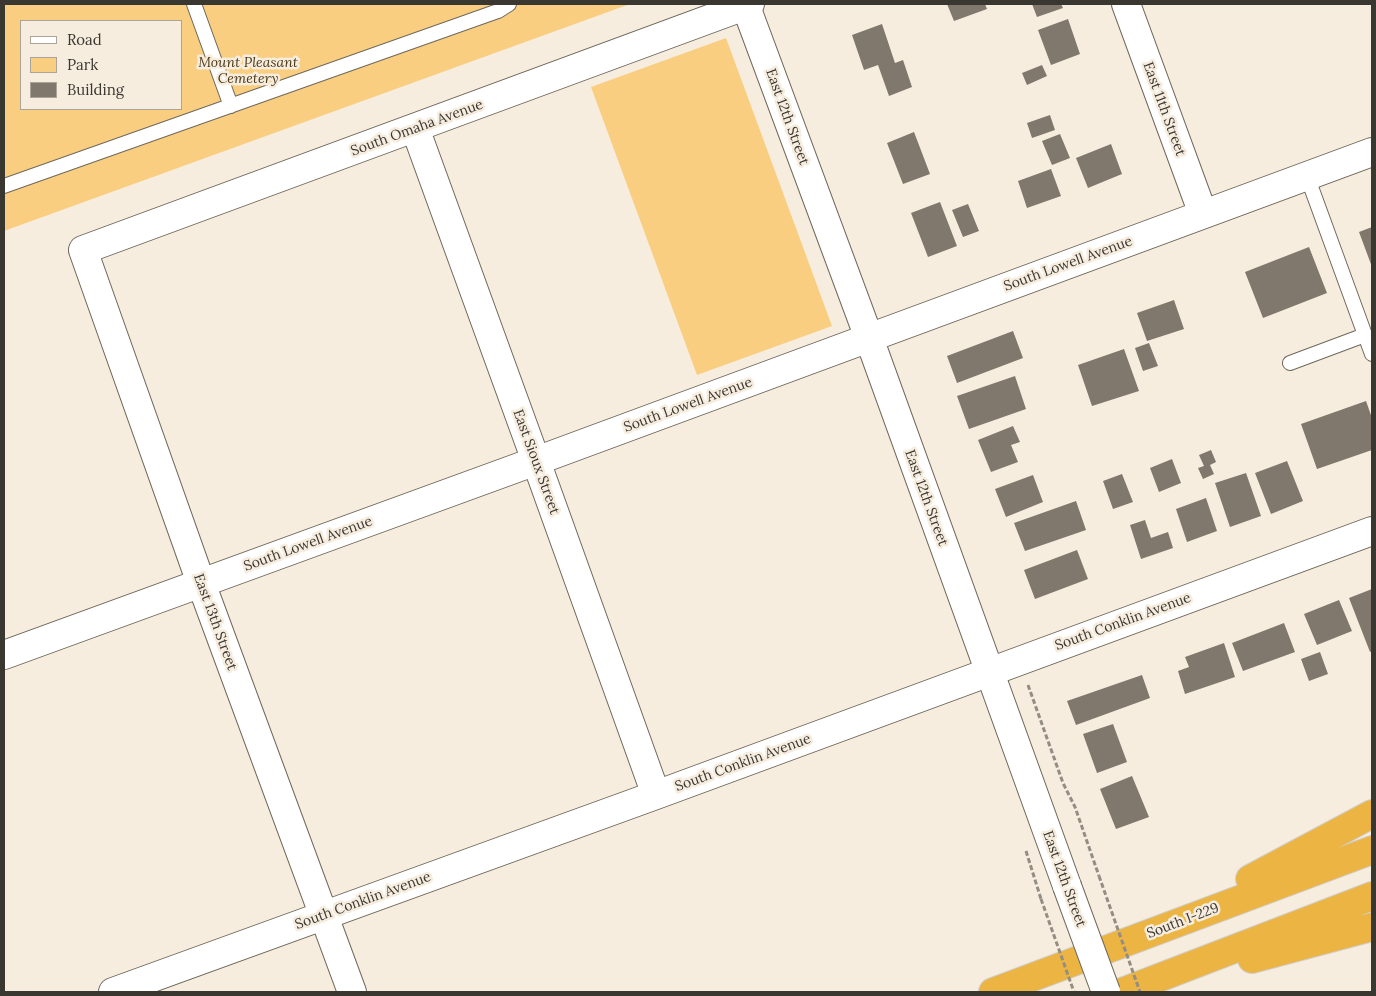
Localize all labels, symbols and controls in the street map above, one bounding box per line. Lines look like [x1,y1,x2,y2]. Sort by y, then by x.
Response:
legend [20,20,182,110]
text: Road [67,30,102,49]
text: Park [67,55,98,74]
park label: Mount Pleasant Cemetery [198,55,298,88]
street label: East 11th Street [1139,60,1189,158]
street label: East 12th Street [762,67,812,167]
text: Building [67,80,124,99]
street label: South Omaha Avenue [349,96,485,160]
street label: South Lowell Avenue [1001,233,1135,295]
street label: South Lowell Avenue [621,374,755,436]
street label: East Sioux Street [509,407,563,517]
street label: East 12th Street [901,448,951,548]
street label: South Lowell Avenue [241,513,375,575]
street label: East 13th Street [190,571,240,673]
street label: South Conklin Avenue [1053,590,1193,654]
street label: South Conklin Avenue [673,731,813,795]
street label: East 12th Street [1039,829,1089,929]
street label: South Conklin Avenue [293,869,433,933]
street label: South I-229 [1145,900,1221,942]

